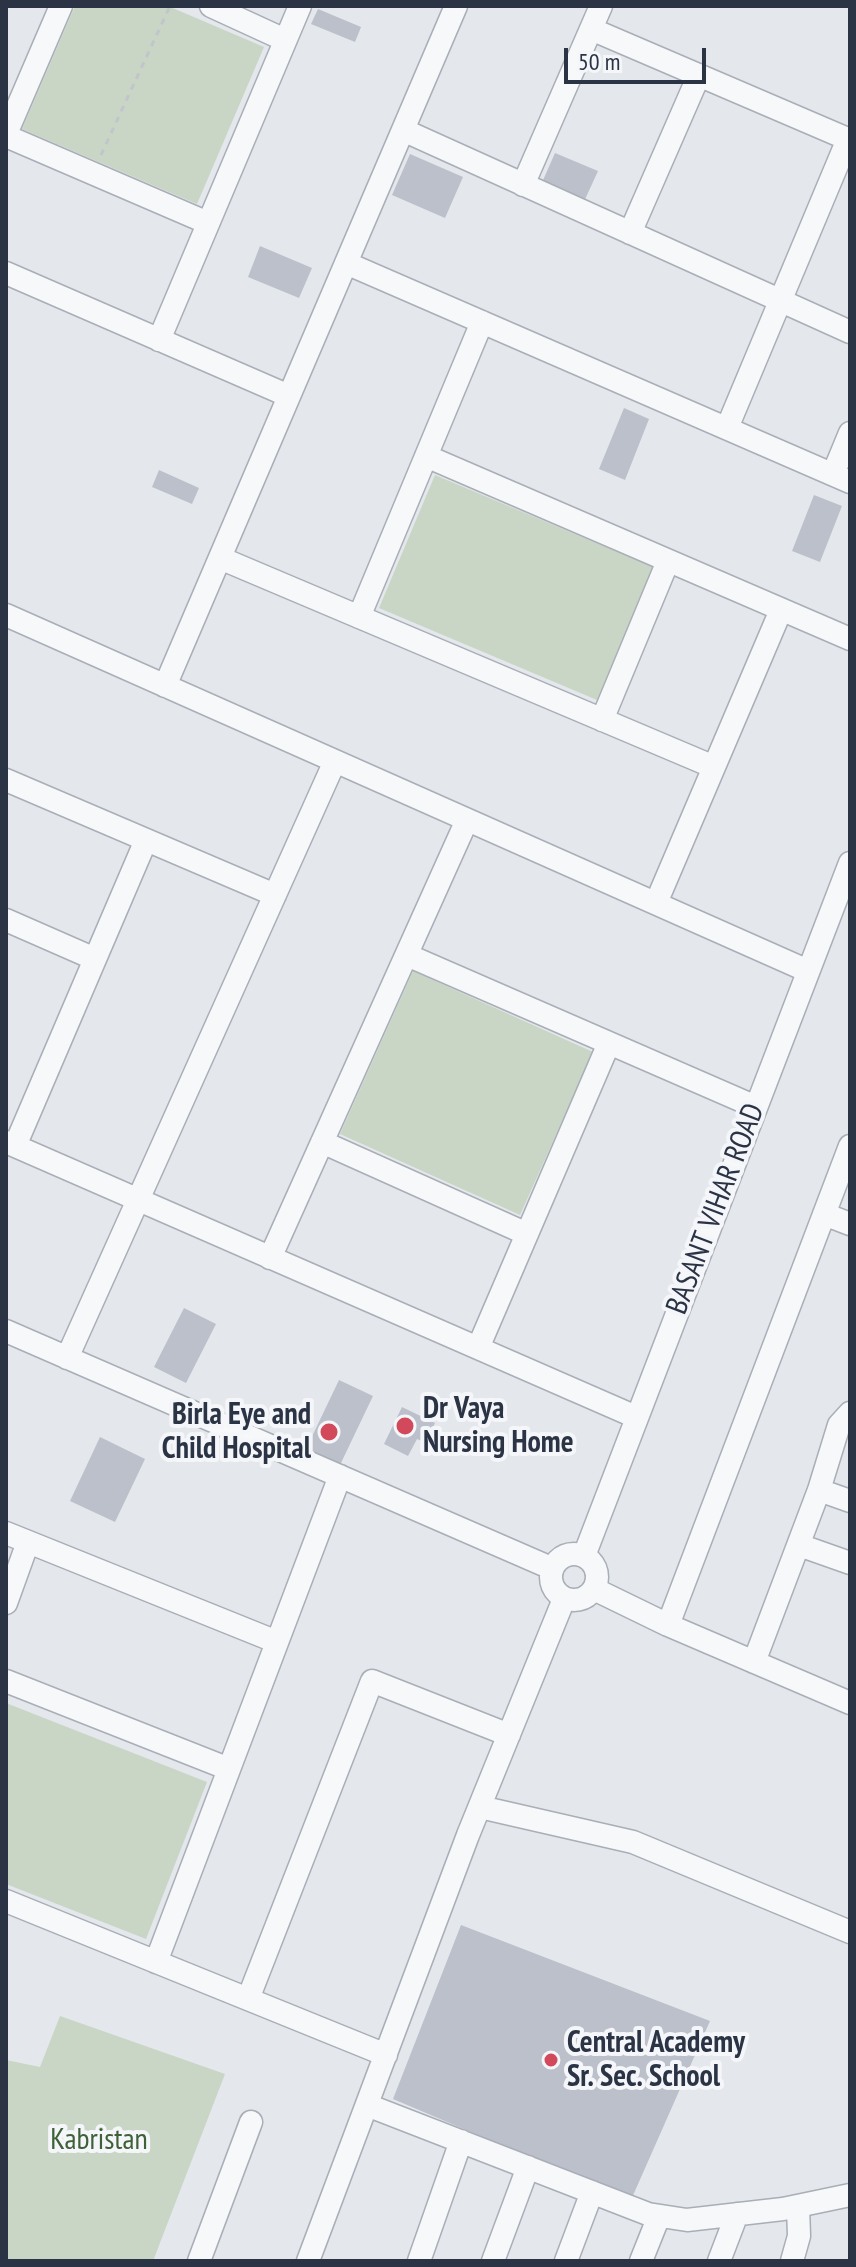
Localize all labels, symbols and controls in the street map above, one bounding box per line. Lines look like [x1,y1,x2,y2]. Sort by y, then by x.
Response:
scale bar [568,32,710,82]
text: 50 m [578,46,620,77]
street label: BASANT VIHAR ROAD [659,1099,773,1319]
place label: Dr Vaya Nursing Home [423,1391,574,1462]
place label: Birla Eye and Child Hospital [162,1397,311,1468]
marker: Dr Vaya Nursing Home [394,1415,416,1437]
marker: Birla Eye and Child Hospital [318,1421,340,1443]
place label: Central Academy Sr. Sec. School [567,2025,745,2096]
marker: Central Academy Sr. Sec. School [542,2051,560,2069]
park label: Kabristan [50,2122,148,2158]

